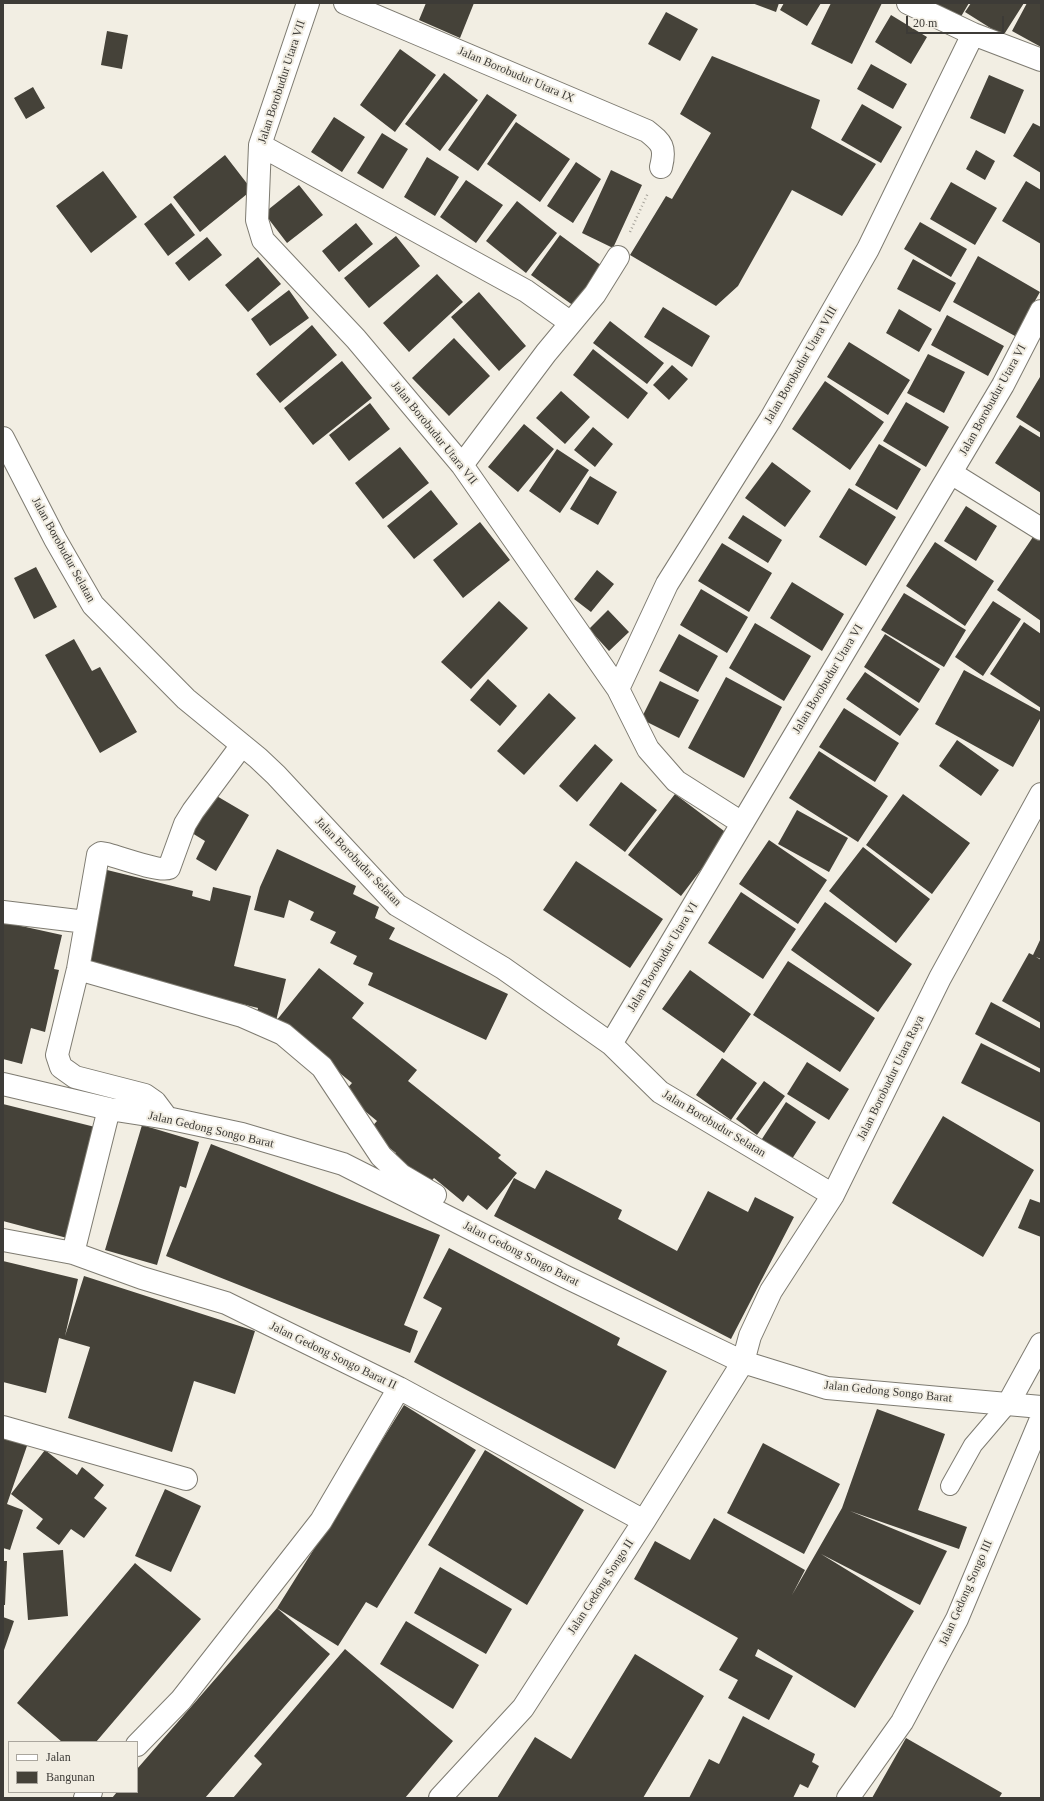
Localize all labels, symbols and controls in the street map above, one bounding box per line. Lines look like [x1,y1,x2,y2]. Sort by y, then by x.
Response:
scale bar [908,8,1006,34]
text: 20 m [913,16,937,30]
street label: Jalan Borobudur Utara VII [255,18,309,146]
street label: Jalan Borobudur Utara IX [456,44,576,106]
street label: Jalan Borobudur Utara VIII [762,304,840,426]
street label: Jalan Borobudur Utara VI [956,342,1030,458]
street label: Jalan Borobudur Utara VII [388,378,480,488]
street label: Jalan Borobudur Selatan [28,495,98,605]
street label: Jalan Borobudur Utara VI [790,622,866,736]
street label: Jalan Borobudur Selatan [312,815,404,909]
street label: Jalan Borobudur Utara VI [625,900,701,1014]
street label: Jalan Borobudur Utara Raya [855,1013,927,1143]
street label: Jalan Borobudur Selatan [660,1087,768,1161]
street label: Jalan Gedong Songo Barat [147,1109,275,1151]
street label: Jalan Gedong Songo Barat [461,1218,581,1290]
street label: Jalan Gedong Songo Barat II [267,1319,399,1393]
street label: Jalan Gedong Songo Barat [823,1378,953,1406]
street label: Jalan Gedong Songo II [565,1537,637,1637]
street label: Jalan Gedong Songo III [936,1538,996,1648]
legend [8,1741,138,1793]
text: Jalan [46,1750,71,1764]
text: Bangunan [46,1770,95,1784]

